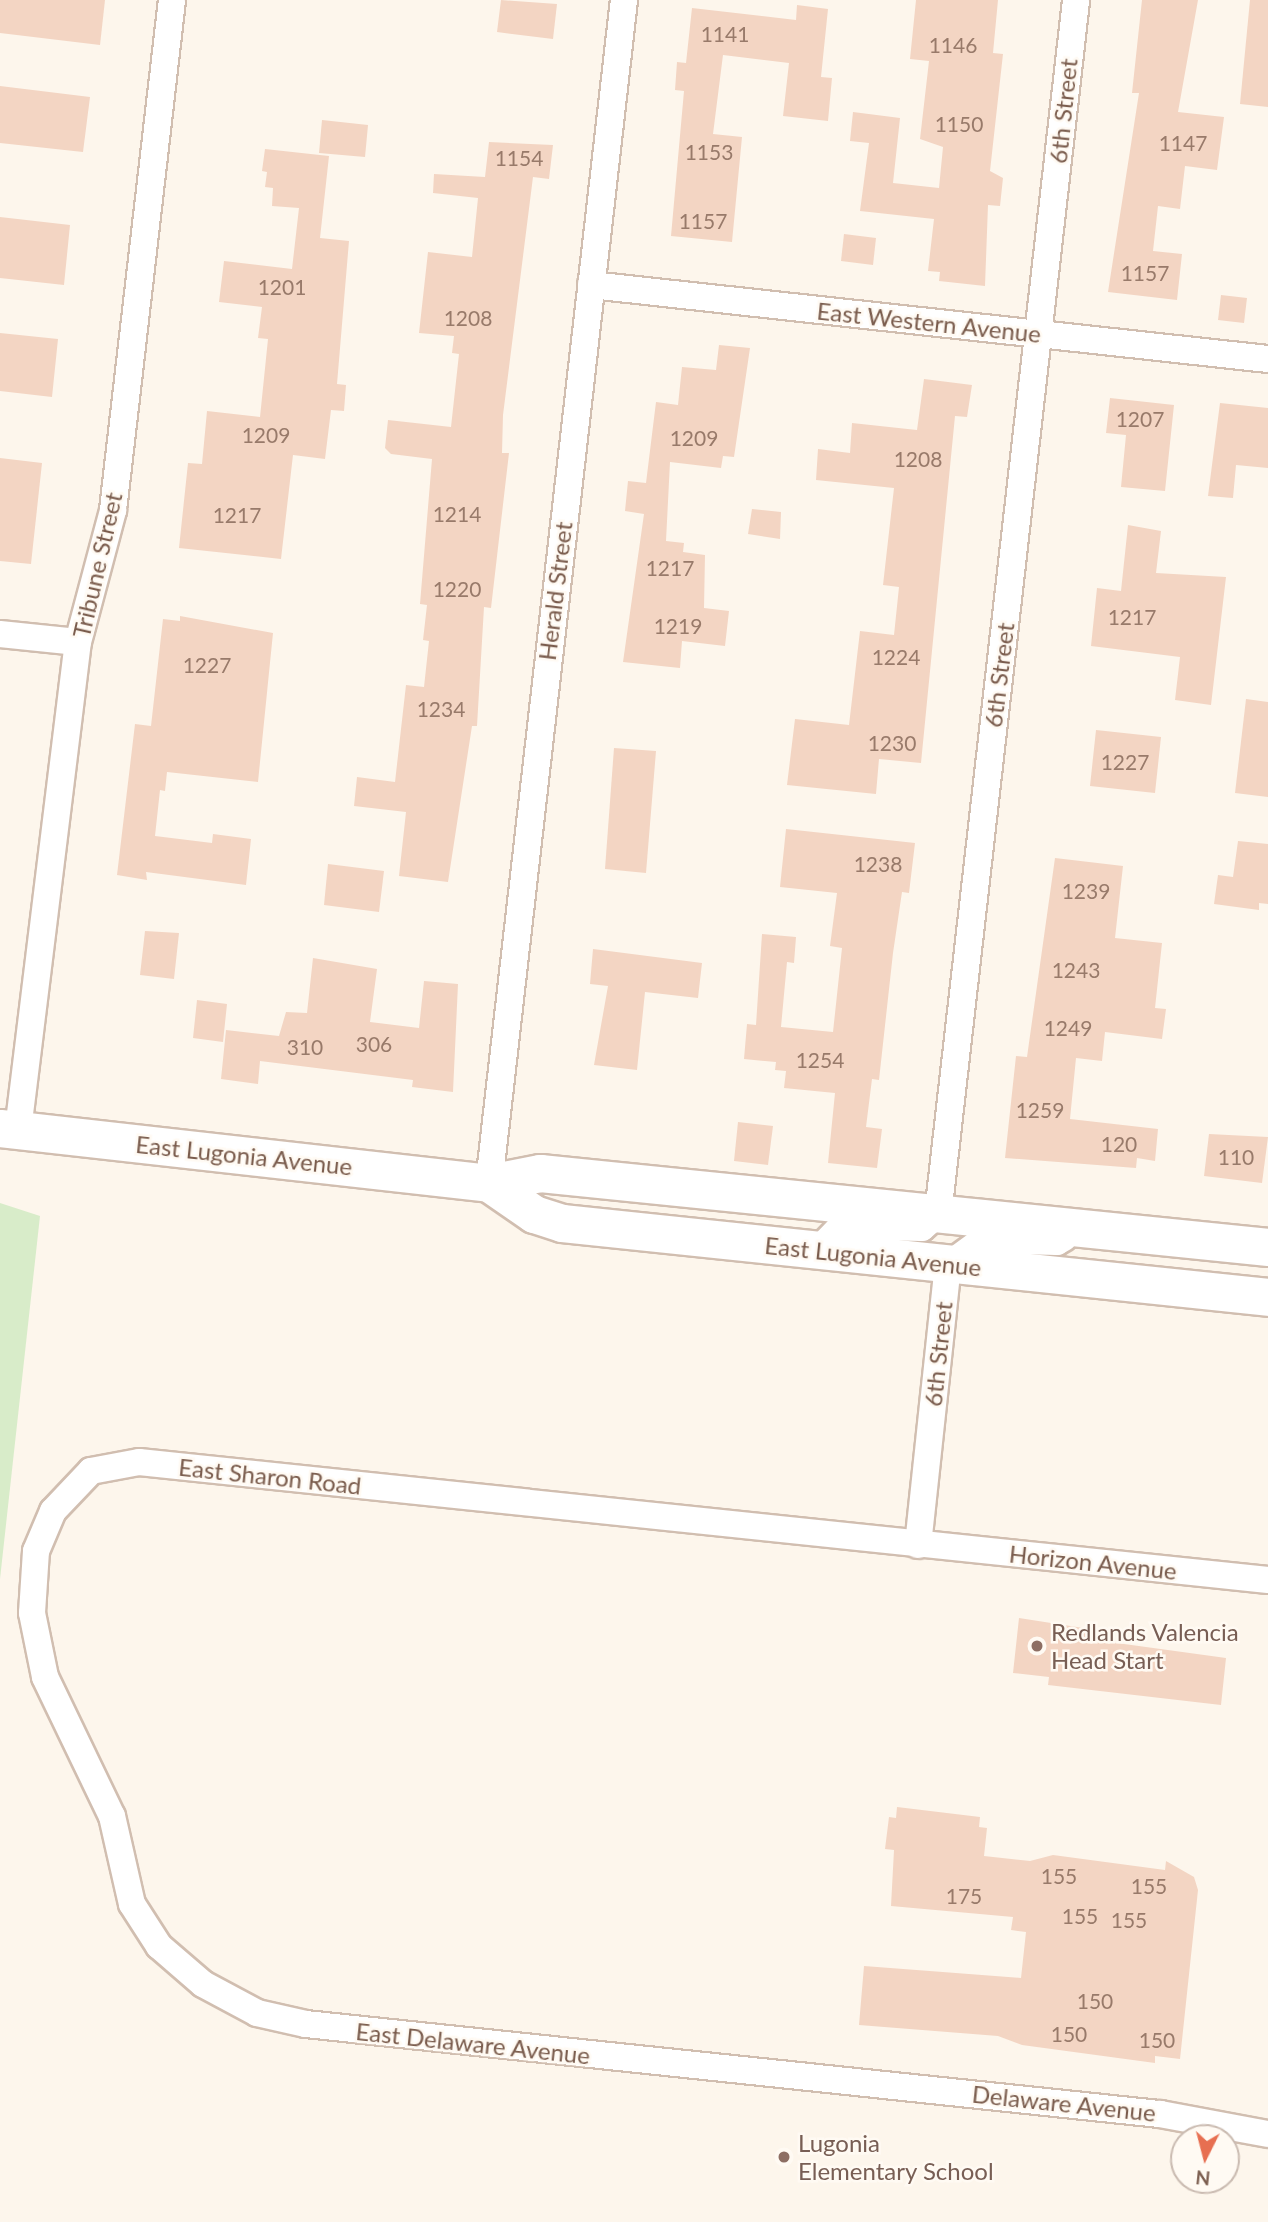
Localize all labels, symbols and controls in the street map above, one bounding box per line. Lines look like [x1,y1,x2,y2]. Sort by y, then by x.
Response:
house number: 1141 [701,21,749,47]
house number: 1146 [929,32,977,58]
street label: 6th Street [1043,57,1083,165]
house number: 1150 [935,111,983,137]
house number: 1147 [1159,130,1207,156]
house number: 1153 [685,139,733,165]
house number: 1154 [495,145,543,171]
house number: 1157 [679,208,727,234]
house number: 1157 [1121,260,1169,286]
house number: 1201 [258,274,306,300]
street label: East Western Avenue [815,296,1043,348]
house number: 1208 [444,305,492,331]
house number: 1207 [1116,406,1164,432]
house number: 1209 [242,422,290,448]
house number: 1209 [670,425,718,451]
house number: 1208 [894,446,942,472]
street label: Tribune Street [66,490,128,640]
house number: 1214 [433,501,481,527]
house number: 1217 [213,502,261,528]
street label: Herald Street [532,520,578,662]
house number: 1217 [646,555,694,581]
house number: 1220 [433,576,481,602]
house number: 1217 [1108,604,1156,630]
house number: 1219 [654,613,702,639]
street label: 6th Street [978,621,1020,729]
house number: 1224 [872,644,920,670]
house number: 1227 [183,652,231,678]
house number: 1234 [417,696,465,722]
house number: 1230 [868,730,916,756]
house number: 1227 [1101,749,1149,775]
house number: 1238 [854,851,902,877]
house number: 1239 [1062,878,1110,904]
house number: 1243 [1052,957,1100,983]
house number: 1249 [1044,1015,1092,1041]
house number: 306 [356,1031,392,1057]
house number: 310 [287,1034,323,1060]
house number: 1254 [796,1047,844,1073]
house number: 1259 [1016,1097,1064,1123]
street label: East Lugonia Avenue [134,1129,354,1181]
house number: 120 [1101,1131,1137,1157]
house number: 110 [1218,1144,1254,1170]
street label: East Lugonia Avenue [763,1230,983,1282]
street label: 6th Street [918,1300,958,1408]
street label: East Sharon Road [177,1452,363,1500]
street label: Horizon Avenue [1007,1539,1179,1585]
place label: Redlands Valencia Head Start [1051,1618,1240,1674]
marker: Redlands Valencia Head Start [1029,1638,1045,1654]
house number: 155 [1041,1863,1077,1889]
house number: 155 [1131,1873,1167,1899]
house number: 175 [946,1883,982,1909]
house number: 155 [1062,1903,1098,1929]
house number: 155 [1111,1907,1147,1933]
house number: 150 [1077,1988,1113,2014]
street label: East Delaware Avenue [354,2016,592,2070]
house number: 150 [1051,2021,1087,2047]
house number: 150 [1139,2027,1175,2053]
street label: Delaware Avenue [970,2079,1158,2127]
north arrow [1170,2124,1240,2194]
place label: Lugonia Elementary School [798,2129,994,2185]
marker: Lugonia Elementary School [776,2149,792,2165]
text: N [1194,2166,1211,2191]

